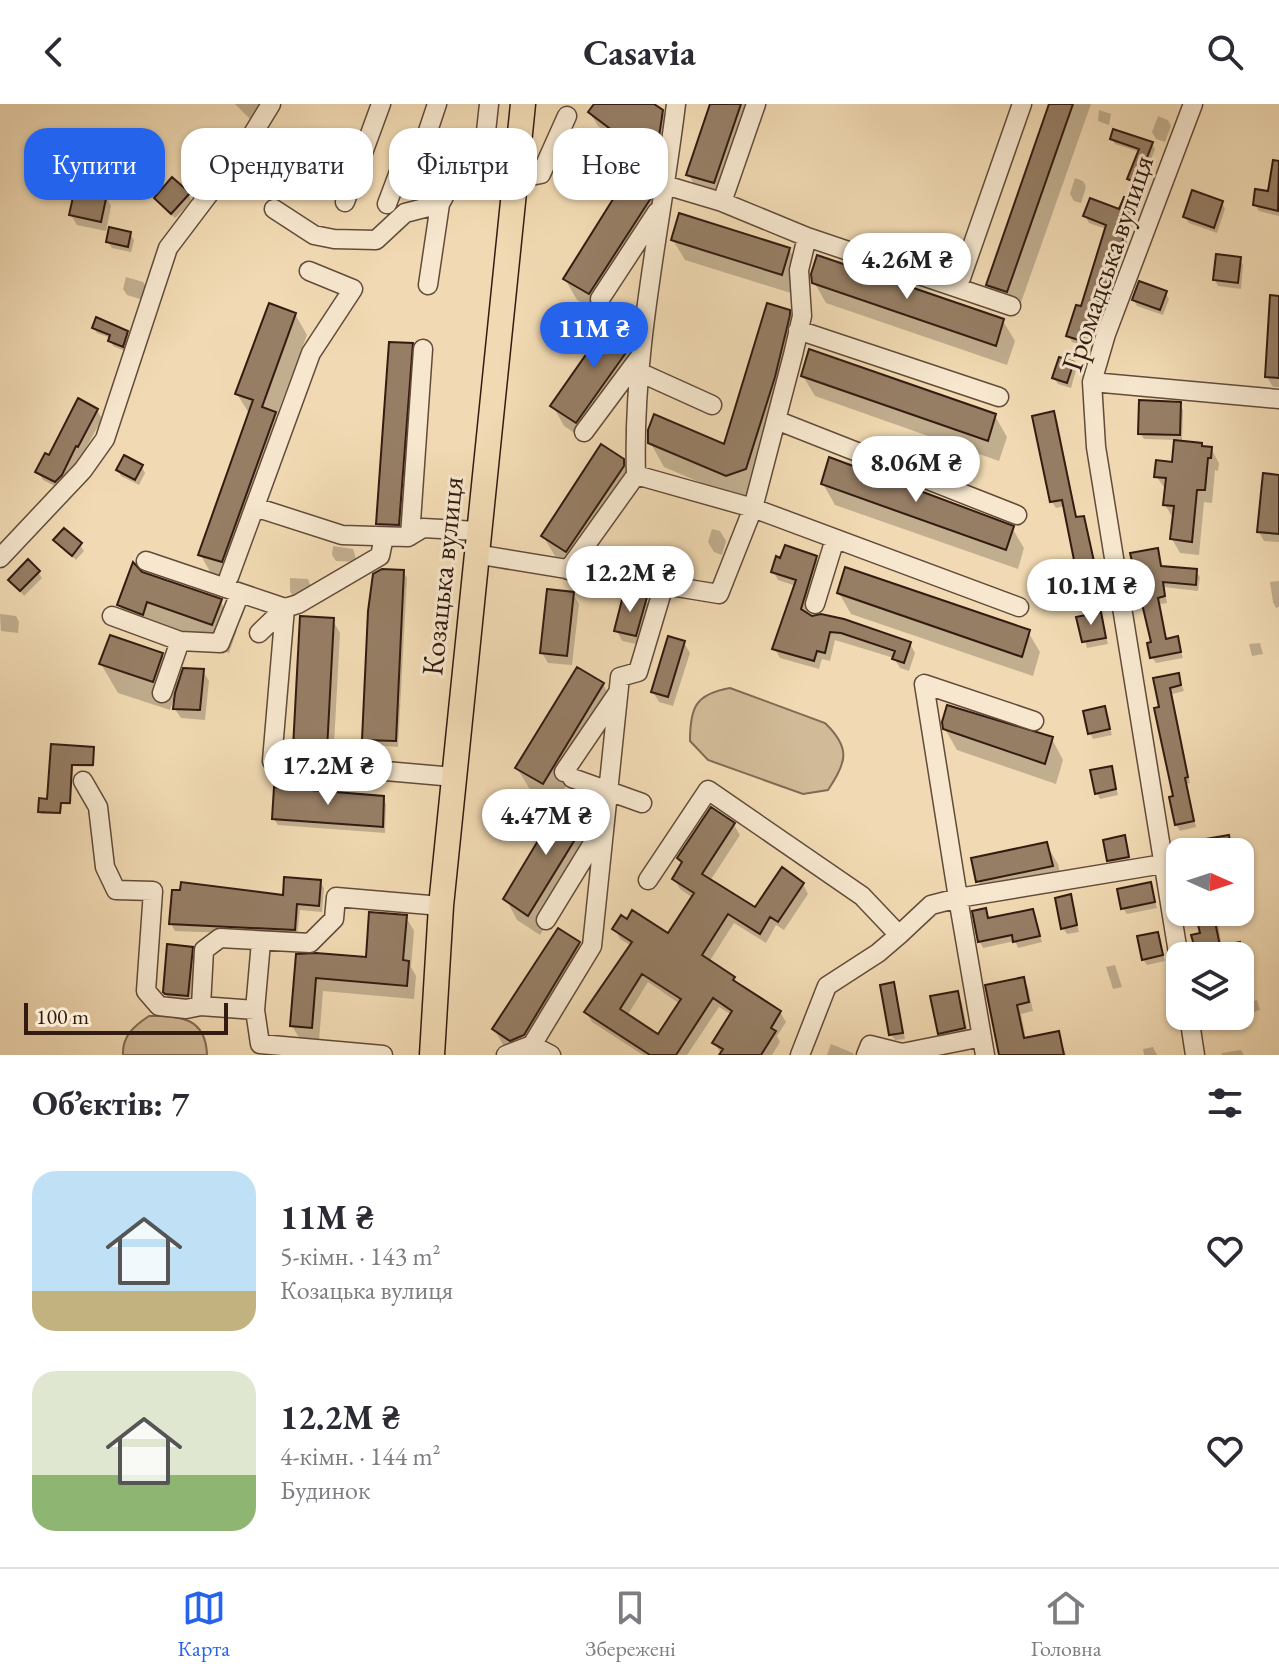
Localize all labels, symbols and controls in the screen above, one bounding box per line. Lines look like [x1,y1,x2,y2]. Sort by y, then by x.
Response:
text: Casavia [583,29,696,76]
icon: back [32,30,76,74]
icon: search [1203,30,1247,74]
chip: Купити [24,128,165,200]
chip: Орендувати [181,128,373,200]
chip: Фільтри [389,128,537,200]
chip: Нове [553,128,668,200]
street label: Громадська вулиця [1052,150,1162,376]
pin: 4.26M ₴ [833,233,981,301]
text: 4.26M ₴ [861,242,953,276]
pin: 11M ₴ [538,302,650,370]
text: 11M ₴ [558,311,630,345]
pin: 8.06M ₴ [842,436,990,504]
text: 8.06M ₴ [870,445,962,479]
street label: Козацька вулиця [412,475,472,677]
pin: 12.2M ₴ [556,546,704,614]
text: 12.2M ₴ [584,555,676,589]
pin: 10.1M ₴ [1017,559,1165,627]
text: 10.1M ₴ [1045,568,1137,602]
pin: 17.2M ₴ [254,739,402,807]
text: 17.2M ₴ [282,748,374,782]
pin: 4.47M ₴ [472,789,620,857]
text: 4.47M ₴ [500,798,592,832]
north arrow [1166,838,1254,926]
map controls [1166,838,1254,1030]
button: layers [1166,942,1254,1030]
scale bar [24,999,228,1035]
text: 100 m [36,1002,89,1031]
text: Об’єктів: 7 [32,1081,189,1125]
icon: filters [1203,1081,1247,1125]
text: 11M ₴ [280,1195,374,1239]
icon: home [96,1203,192,1299]
icon: heart [1203,1229,1247,1273]
text: 5-кімн. · 143 m² [280,1239,440,1273]
text: Козацька вулиця [280,1273,453,1307]
text: 12.2M ₴ [280,1395,400,1439]
icon: home [96,1403,192,1499]
icon: heart [1203,1429,1247,1473]
text: 4-кімн. · 144 m² [280,1439,440,1473]
text: Будинок [280,1473,370,1507]
tab: Карта [178,1586,230,1663]
tab: Збережені [585,1586,676,1663]
tab: Головна [1031,1586,1101,1663]

